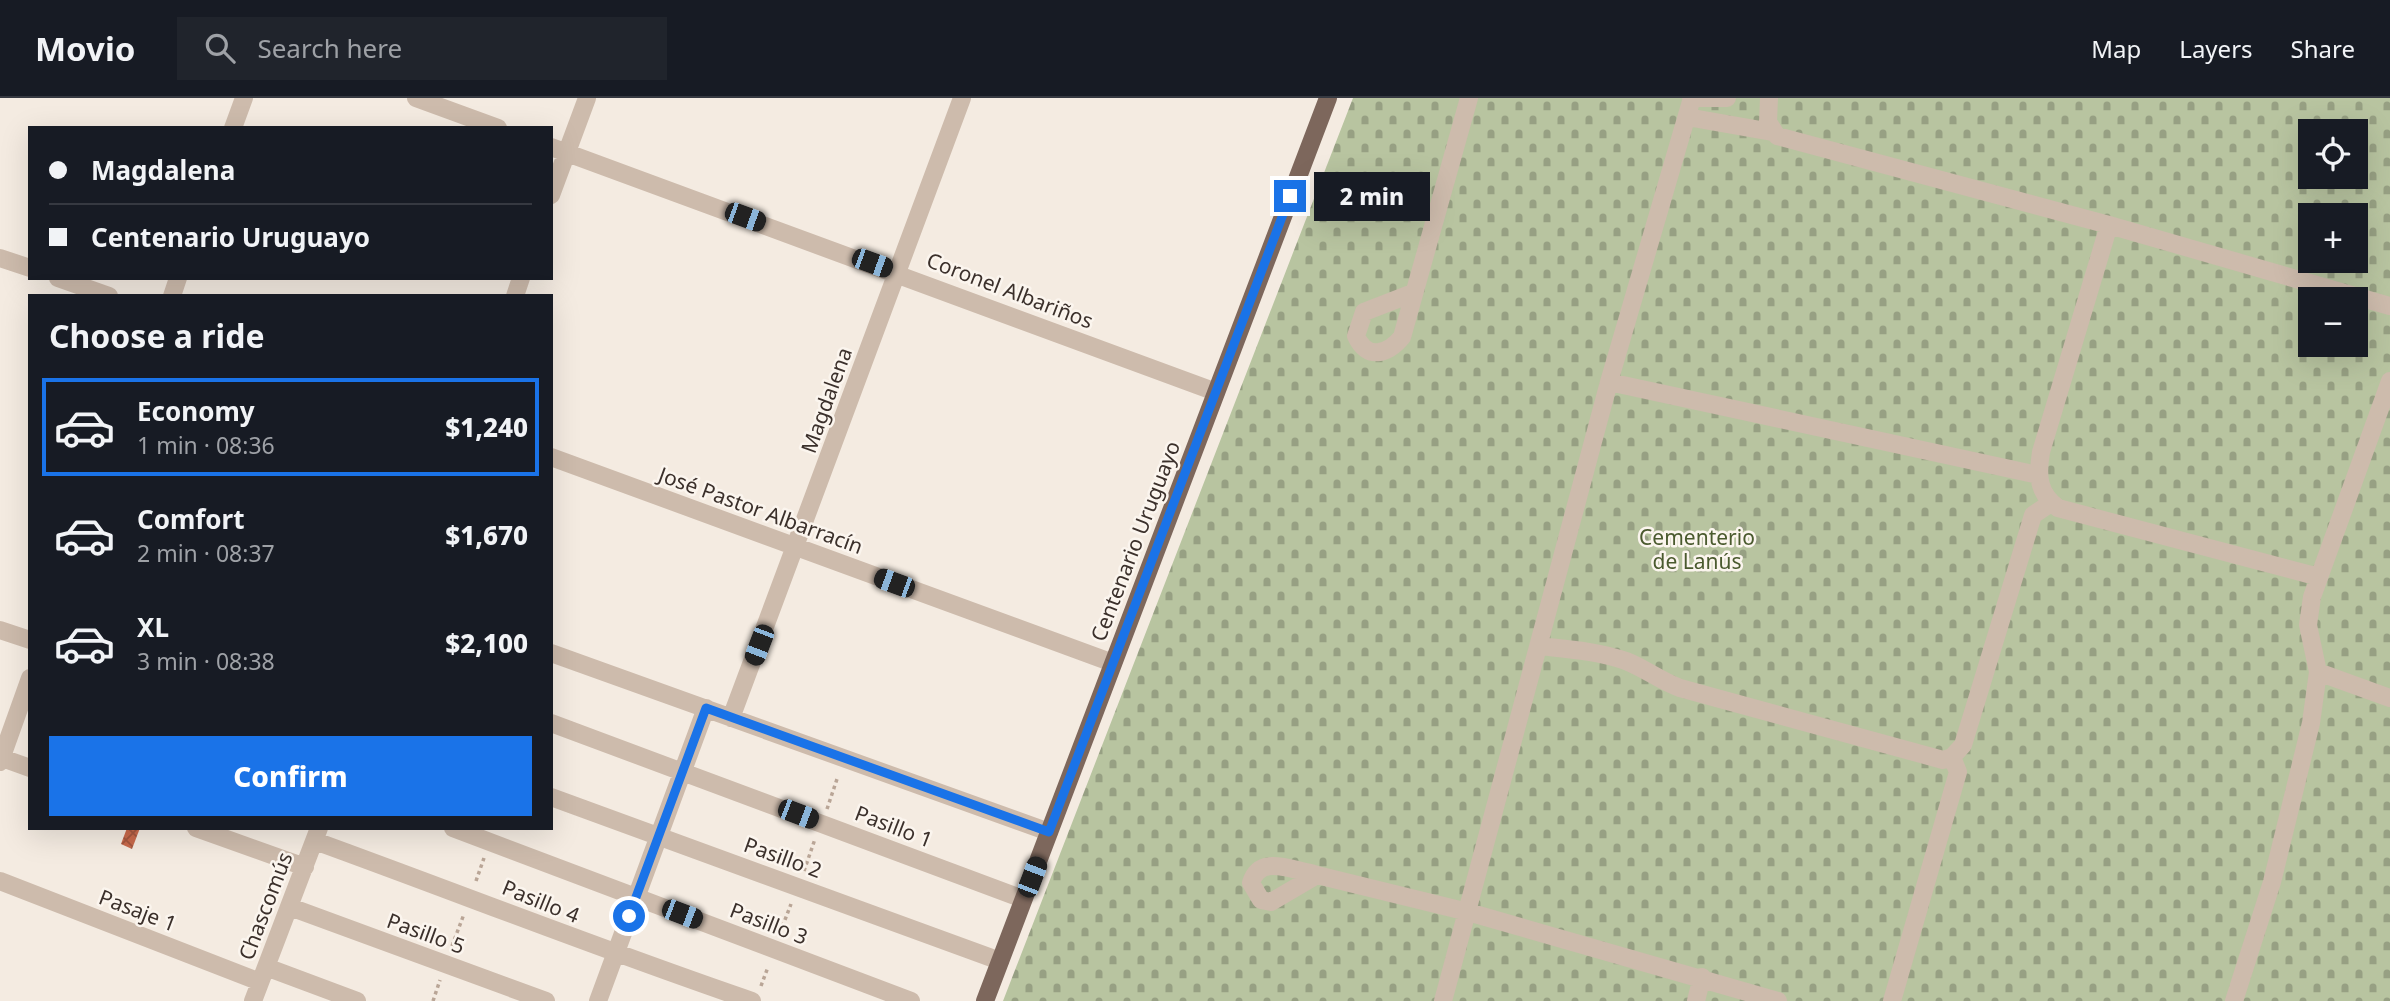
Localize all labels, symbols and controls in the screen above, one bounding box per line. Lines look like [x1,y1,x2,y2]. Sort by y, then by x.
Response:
search box [177,17,667,80]
text: Movio [35,26,135,71]
icon: search [201,29,239,67]
text: Search here [257,30,402,66]
text: Map [2091,32,2141,65]
text: Layers [2179,32,2253,65]
text: Share [2291,32,2355,65]
map controls [2298,119,2368,357]
button: locate [2298,119,2368,189]
text: Magdalena [91,152,235,188]
callout: 2 min [1314,172,1430,220]
route end [1274,180,1306,212]
text: 2 min [1340,180,1404,212]
car [722,200,769,234]
button: + [2298,203,2368,273]
text: Centenario Uruguayo [91,219,370,255]
street label: Coronel Albariños [923,245,1097,335]
car [849,246,896,280]
button: − [2298,287,2368,357]
text: Choose a ride [49,314,265,357]
street label: Magdalena [794,343,858,457]
text: Economy [137,393,255,429]
icon: car [53,396,116,459]
text: $1,240 [445,409,528,445]
text: 1 min · 08:36 [137,429,275,461]
street label: Centenario Uruguayo [1084,437,1186,645]
street label: José Pastor Albarracín [653,459,867,560]
text: Comfort [137,501,245,537]
icon: car [53,504,116,567]
text: $1,670 [445,517,528,553]
park label: Cementerio de Lanús [1639,523,1755,575]
text: 2 min · 08:37 [137,537,275,569]
car [871,566,918,600]
text: XL [137,609,169,645]
icon: car [53,612,116,675]
car [742,622,777,668]
text: $2,100 [445,625,528,661]
text: 3 min · 08:38 [137,645,275,677]
button: Confirm [49,736,532,816]
car [775,797,822,831]
street label: Pasillo 1 [851,798,937,854]
street label: Pasillo 2 [740,830,826,884]
street label: Chascomús [232,848,298,964]
car [1015,854,1050,900]
street label: Pasillo 4 [498,873,584,929]
street label: Pasaje 1 [95,882,181,938]
street label: Pasillo 3 [726,895,812,951]
car [659,897,706,931]
route start [613,900,645,932]
street label: Pasillo 5 [383,906,469,960]

